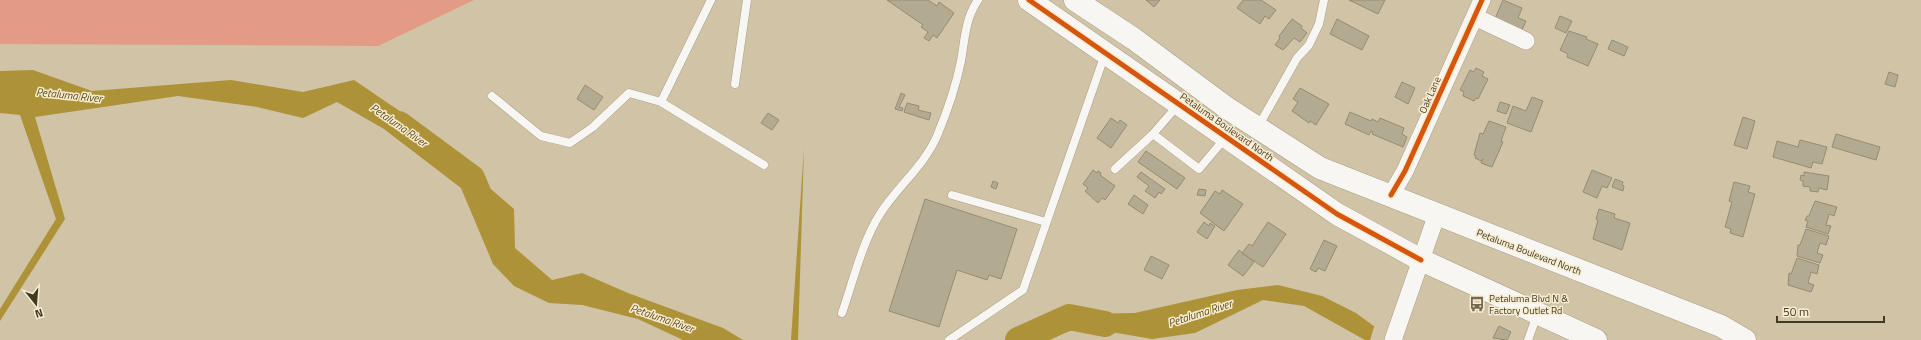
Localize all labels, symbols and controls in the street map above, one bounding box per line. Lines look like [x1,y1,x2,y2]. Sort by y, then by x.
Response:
street label: Oak Lane [1415,74,1445,116]
water label: Petaluma River [35,84,104,107]
street label: Petaluma Boulevard North [1177,89,1277,165]
water label: Petaluma River [367,99,432,151]
street label: Petaluma Boulevard North [1474,225,1584,279]
north arrow [16,284,56,324]
place label: Petaluma Blvd N & Factory Outlet Rd [1489,291,1568,318]
water label: Petaluma River [1166,295,1235,331]
bus stop icon: Petaluma Blvd N & Factory Outlet Rd [1468,295,1486,313]
scale bar [1777,298,1884,324]
water label: Petaluma River [628,300,697,337]
text: 50 m [1783,302,1809,321]
text: N [33,305,45,322]

